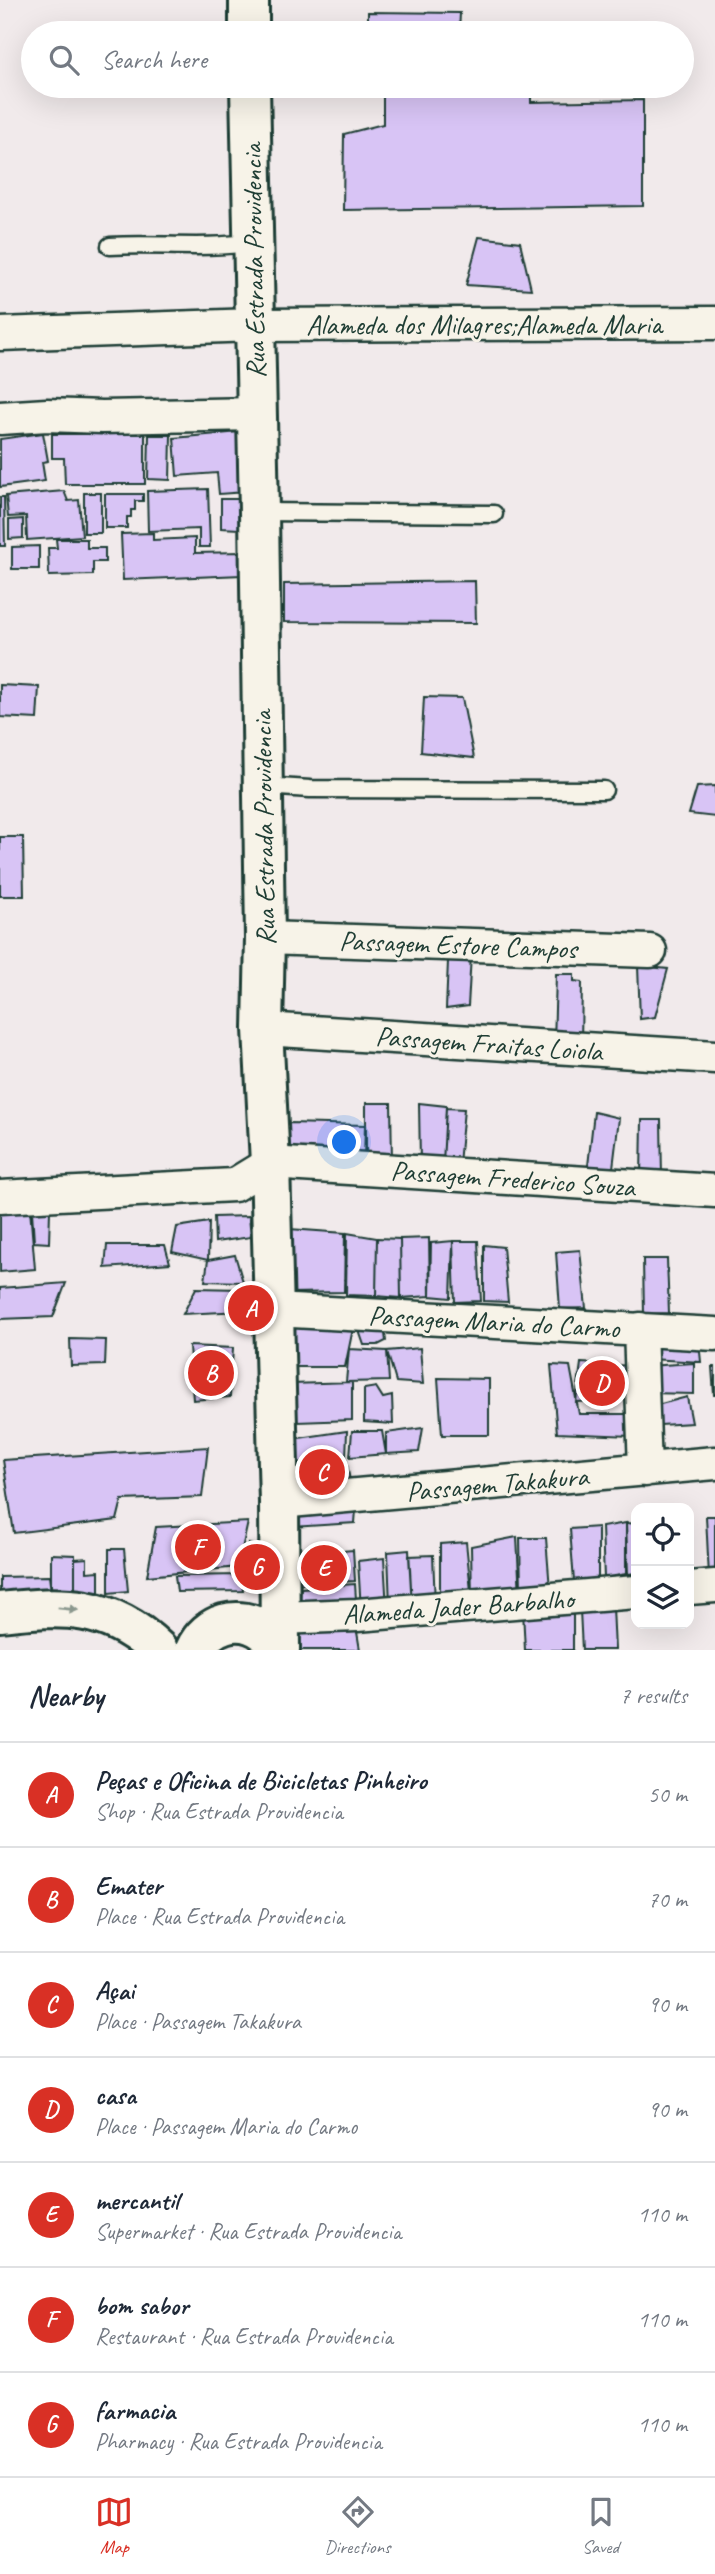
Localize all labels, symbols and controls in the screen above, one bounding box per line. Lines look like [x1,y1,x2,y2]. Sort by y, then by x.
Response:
search box [21,21,694,98]
icon: search [45,41,83,79]
text: Search here [101,43,207,76]
street label: Rua Estrada Providencia [234,141,273,379]
street label: Alameda dos Milagres;Alameda Maria [306,307,664,342]
street label: Rua Estrada Providencia [244,708,283,946]
street label: Passagem Estore Campos [339,923,580,966]
street label: Passagem Fraitas Loiola [374,1018,605,1069]
your location [327,1125,361,1159]
street label: Passagem Frederico Souza [390,1153,638,1205]
pin: A [228,1282,274,1334]
street label: Passagem Maria do Carmo [368,1297,622,1346]
pin: B [188,1347,234,1399]
pin: D [579,1357,625,1409]
pin: C [299,1446,345,1498]
street label: Passagem Takakura [405,1458,591,1509]
map controls [631,1503,694,1629]
button: locate [631,1503,694,1566]
pin: F [175,1521,221,1573]
pin: G [234,1541,280,1593]
pin: E [301,1542,347,1594]
button: layers [631,1566,694,1629]
street label: Alameda Jader Barbalho [341,1581,578,1632]
one-way arrow [57,1604,79,1615]
text: Nearby [28,1677,104,1715]
text: 7 results [620,1681,687,1710]
text: Peças e Oficina de Bicicletas Pinheiro [95,1764,427,1797]
text: A [45,1780,57,1809]
text: 50 m [648,1780,687,1809]
text: Shop · Rua Estrada Providencia [95,1797,343,1826]
text: Emater [95,1869,162,1902]
text: B [45,1885,57,1914]
text: 70 m [648,1885,687,1914]
text: Place · Rua Estrada Providencia [95,1902,344,1931]
text: Açai [95,1974,134,2007]
text: C [46,1990,56,2019]
text: 90 m [648,1990,687,2019]
text: Place · Passagem Takakura [95,2007,301,2036]
text: casa [95,2079,136,2112]
text: D [44,2095,58,2124]
text: 90 m [648,2095,687,2124]
text: Place · Passagem Maria do Carmo [95,2112,357,2141]
text: mercantil [95,2184,179,2217]
text: E [45,2200,57,2229]
text: 110 m [638,2200,687,2229]
text: Supermarket · Rua Estrada Providencia [95,2217,401,2246]
text: bom sabor [95,2289,188,2322]
text: F [46,2305,56,2334]
text: 110 m [638,2305,687,2334]
text: Restaurant · Rua Estrada Providencia [95,2322,393,2351]
text: farmacia [95,2394,175,2427]
text: G [45,2410,57,2439]
text: 110 m [638,2410,687,2439]
text: Pharmacy · Rua Estrada Providencia [95,2427,382,2456]
tab: Map [95,2493,133,2559]
tab: Directions [324,2493,391,2559]
tab: Saved [582,2493,620,2559]

